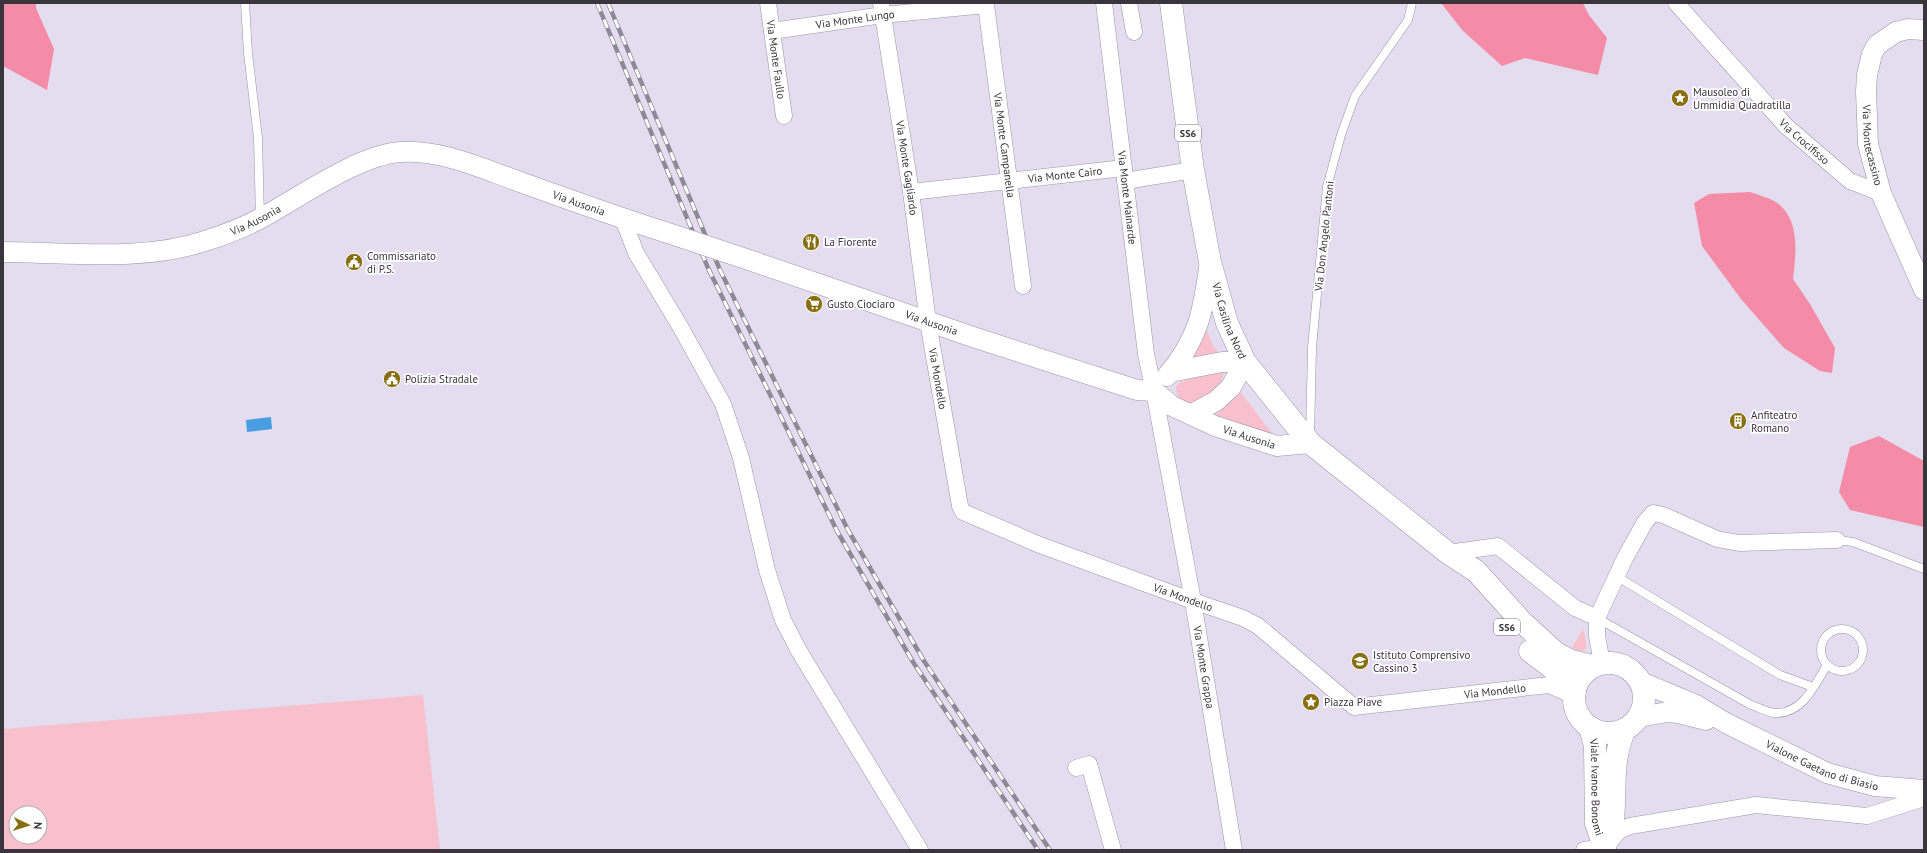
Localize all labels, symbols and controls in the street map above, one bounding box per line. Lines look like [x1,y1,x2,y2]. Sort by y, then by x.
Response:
street label: Via Monte Lungo [814,7,895,32]
street label: Via Monte Faullo [763,18,789,100]
place label: Mausoleo di Ummidia Quadratilla [1693,85,1791,112]
place icon: Mausoleo di Ummidia Quadratilla [1670,88,1690,108]
street label: Via Monte Campanella [990,91,1018,199]
street label: Via Montecassino [1859,103,1886,187]
street label: Via Crocifisso [1775,115,1833,167]
street label: Via Monte Gagliardo [893,119,921,216]
road number: SS6 [1175,125,1201,141]
street label: Via Monte Mainarde [1115,149,1140,246]
street label: Via Monte Cairo [1026,164,1103,186]
street label: Via Don Angelo Pantoni [1311,180,1337,293]
street label: Via Ausonia [550,187,607,219]
street label: Via Ausonia [227,202,283,239]
restaurant icon: La Fiorente [801,232,821,252]
place label: La Fiorente [824,235,877,249]
place label: Commissariato di P.S. [367,249,436,276]
public building icon: Commissariato di P.S. [344,252,364,272]
street label: Via Casilina Nord [1209,280,1250,361]
supermarket icon: Gusto Ciociaro [804,294,824,314]
place label: Gusto Ciociaro [827,297,895,311]
street label: Via Ausonia [902,307,960,338]
street label: Via Mondello [925,346,950,411]
public building icon: Polizia Stradale [382,369,402,389]
place label: Polizia Stradale [405,372,478,386]
place label: Anfiteatro Romano [1751,408,1798,435]
building icon: Anfiteatro Romano [1728,411,1748,431]
street label: Via Ausonia [1220,422,1277,452]
street label: Via Mondello [1150,580,1215,614]
road number: SS6 [1494,619,1520,635]
street label: Via Monte Grappa [1190,624,1218,710]
place label: Istituto Comprensivo Cassino 3 [1373,648,1470,675]
school or university icon: Istituto Comprensivo Cassino 3 [1350,651,1370,671]
street label: Via Mondello [1462,681,1527,702]
place icon: Piazza Piave [1301,692,1321,712]
place label: Piazza Piave [1324,695,1383,709]
street label: Viale Ivanoe Bonomi [1586,736,1607,837]
street label: Vialone Gaetano di Biasio [1763,736,1879,793]
north arrow [8,805,48,845]
text: N [31,822,45,830]

